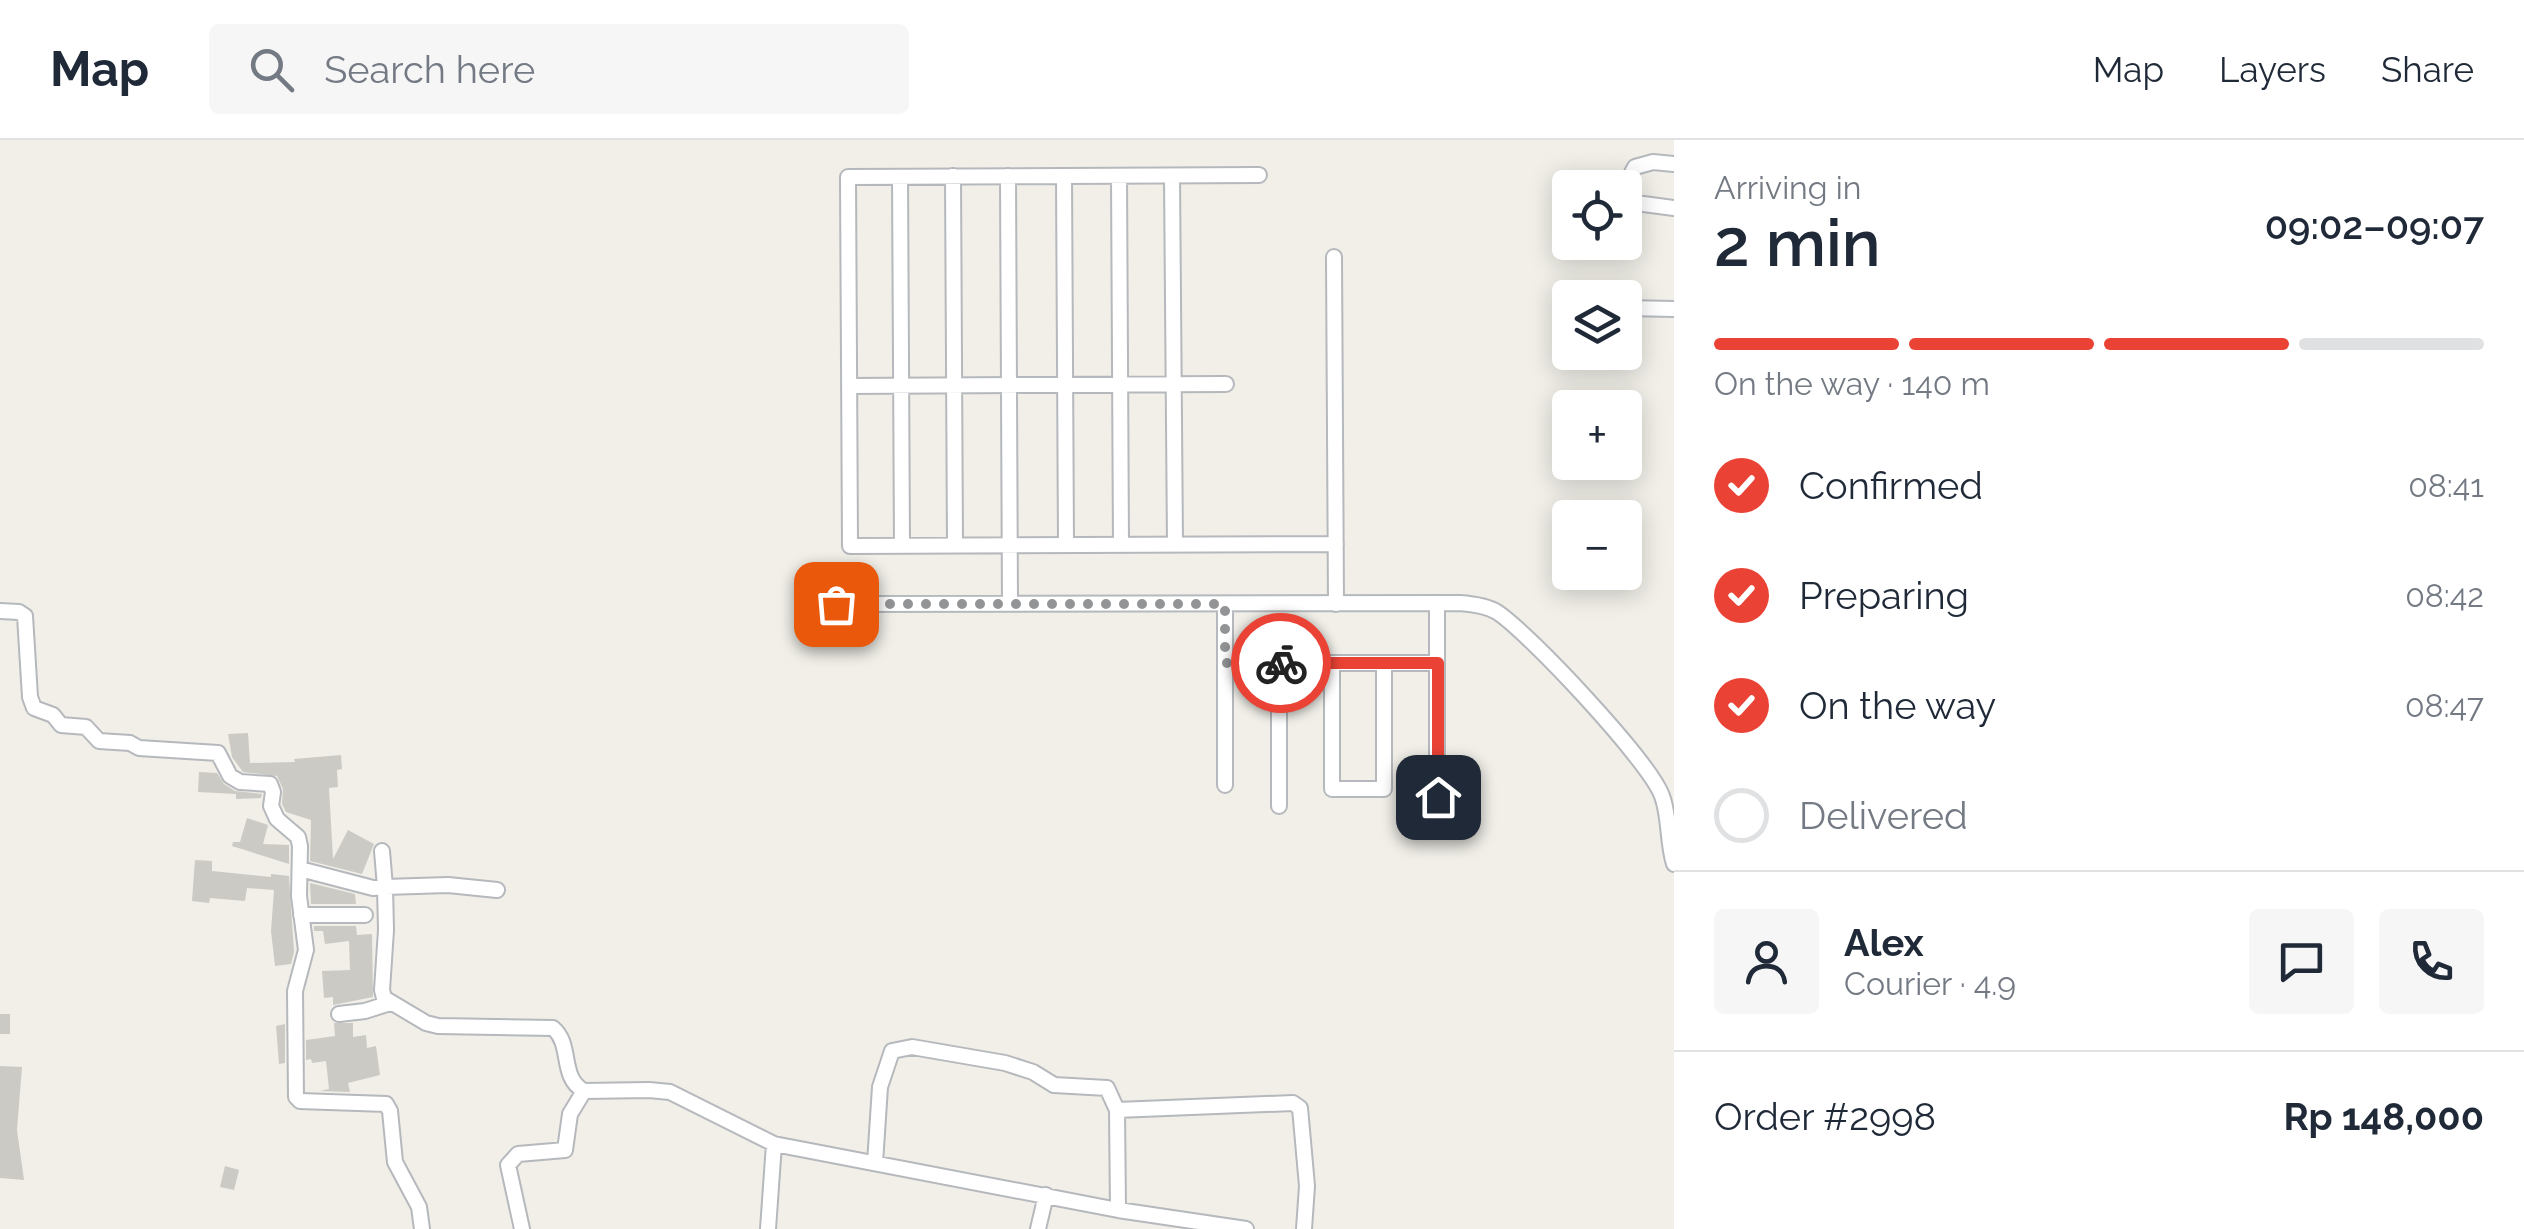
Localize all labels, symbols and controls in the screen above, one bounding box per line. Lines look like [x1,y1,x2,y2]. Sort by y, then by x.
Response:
search box [209,24,909,114]
text: Map [50,41,149,97]
icon: search [244,42,299,97]
text: Search here [324,47,535,92]
text: Map [2093,49,2164,90]
text: Layers [2219,49,2326,90]
text: Share [2381,49,2474,90]
text: Arriving in [1714,169,1861,206]
map controls [1552,170,1642,590]
button: locate [1552,170,1642,260]
text: 09:02–09:07 [2265,203,2484,248]
text: 2 min [1714,205,1881,281]
button: layers [1552,280,1642,370]
text: On the way · 140 m [1714,365,1990,402]
button: + [1552,390,1642,480]
icon: check [1714,458,1769,513]
text: Confirmed [1799,463,1983,508]
text: 08:41 [2408,467,2484,504]
button: − [1552,500,1642,590]
pin [794,562,879,647]
icon: check [1714,568,1769,623]
text: Preparing [1799,573,1969,618]
icon: bag [809,577,864,632]
text: 08:42 [2405,577,2484,614]
courier [1231,613,1331,713]
icon: bike [1254,636,1309,691]
icon: check [1714,678,1769,733]
text: On the way [1799,683,1996,728]
text: 08:47 [2405,687,2484,724]
pin [1396,755,1481,840]
icon: home [1411,770,1466,825]
text: Delivered [1799,793,1968,838]
button: person [1714,909,1819,1014]
button: chat [2249,909,2354,1014]
button: phone [2379,909,2484,1014]
text: Alex [1844,920,1924,965]
text: Courier · 4.9 [1844,965,2016,1002]
text: Order #2998 [1714,1094,1936,1139]
text: Rp 148,000 [2283,1094,2484,1139]

